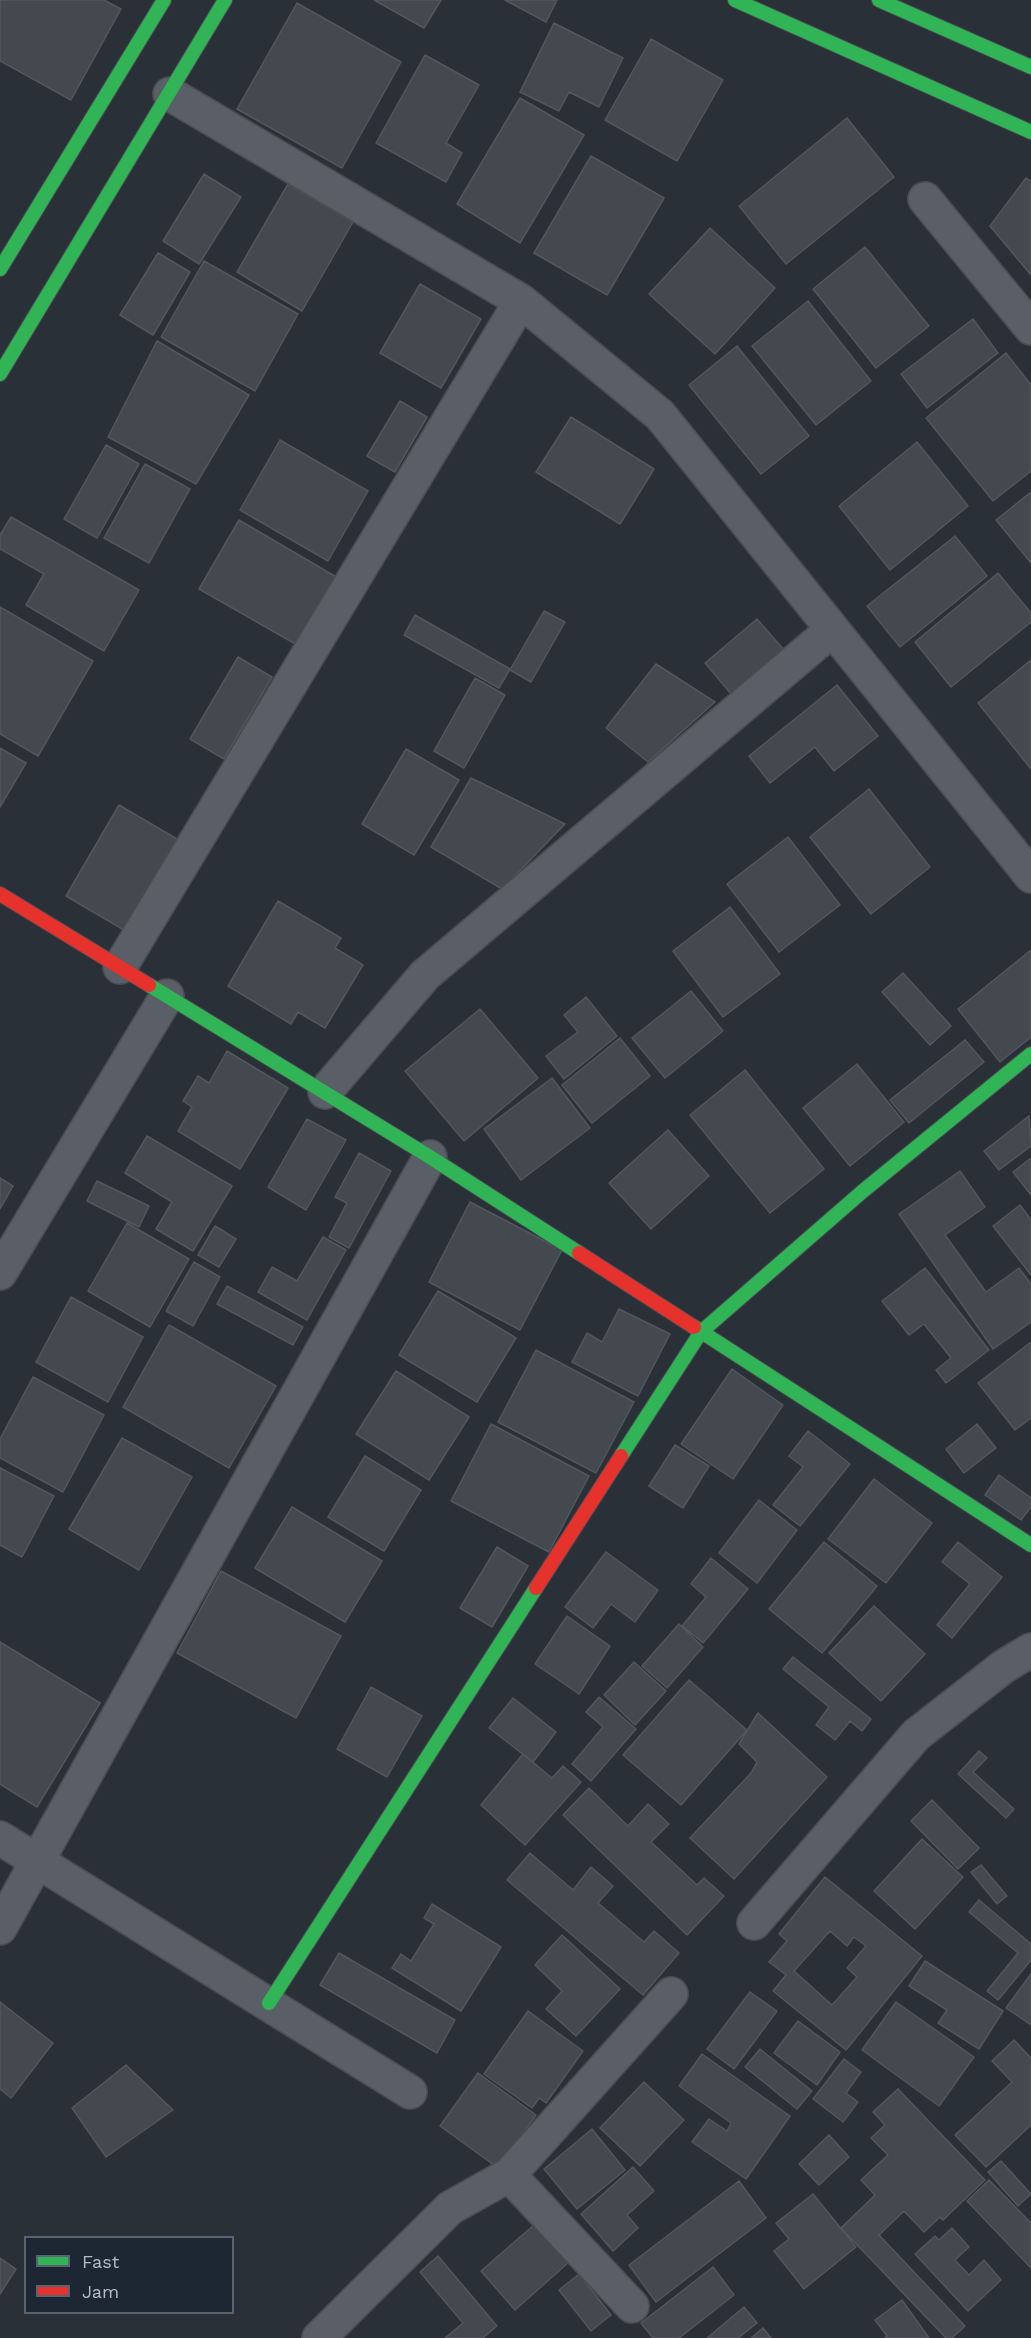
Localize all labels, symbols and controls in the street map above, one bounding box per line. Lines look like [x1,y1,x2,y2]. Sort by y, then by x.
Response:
legend [24,2236,234,2314]
text: Fast [82,2251,119,2272]
text: Jam [82,2281,119,2302]

